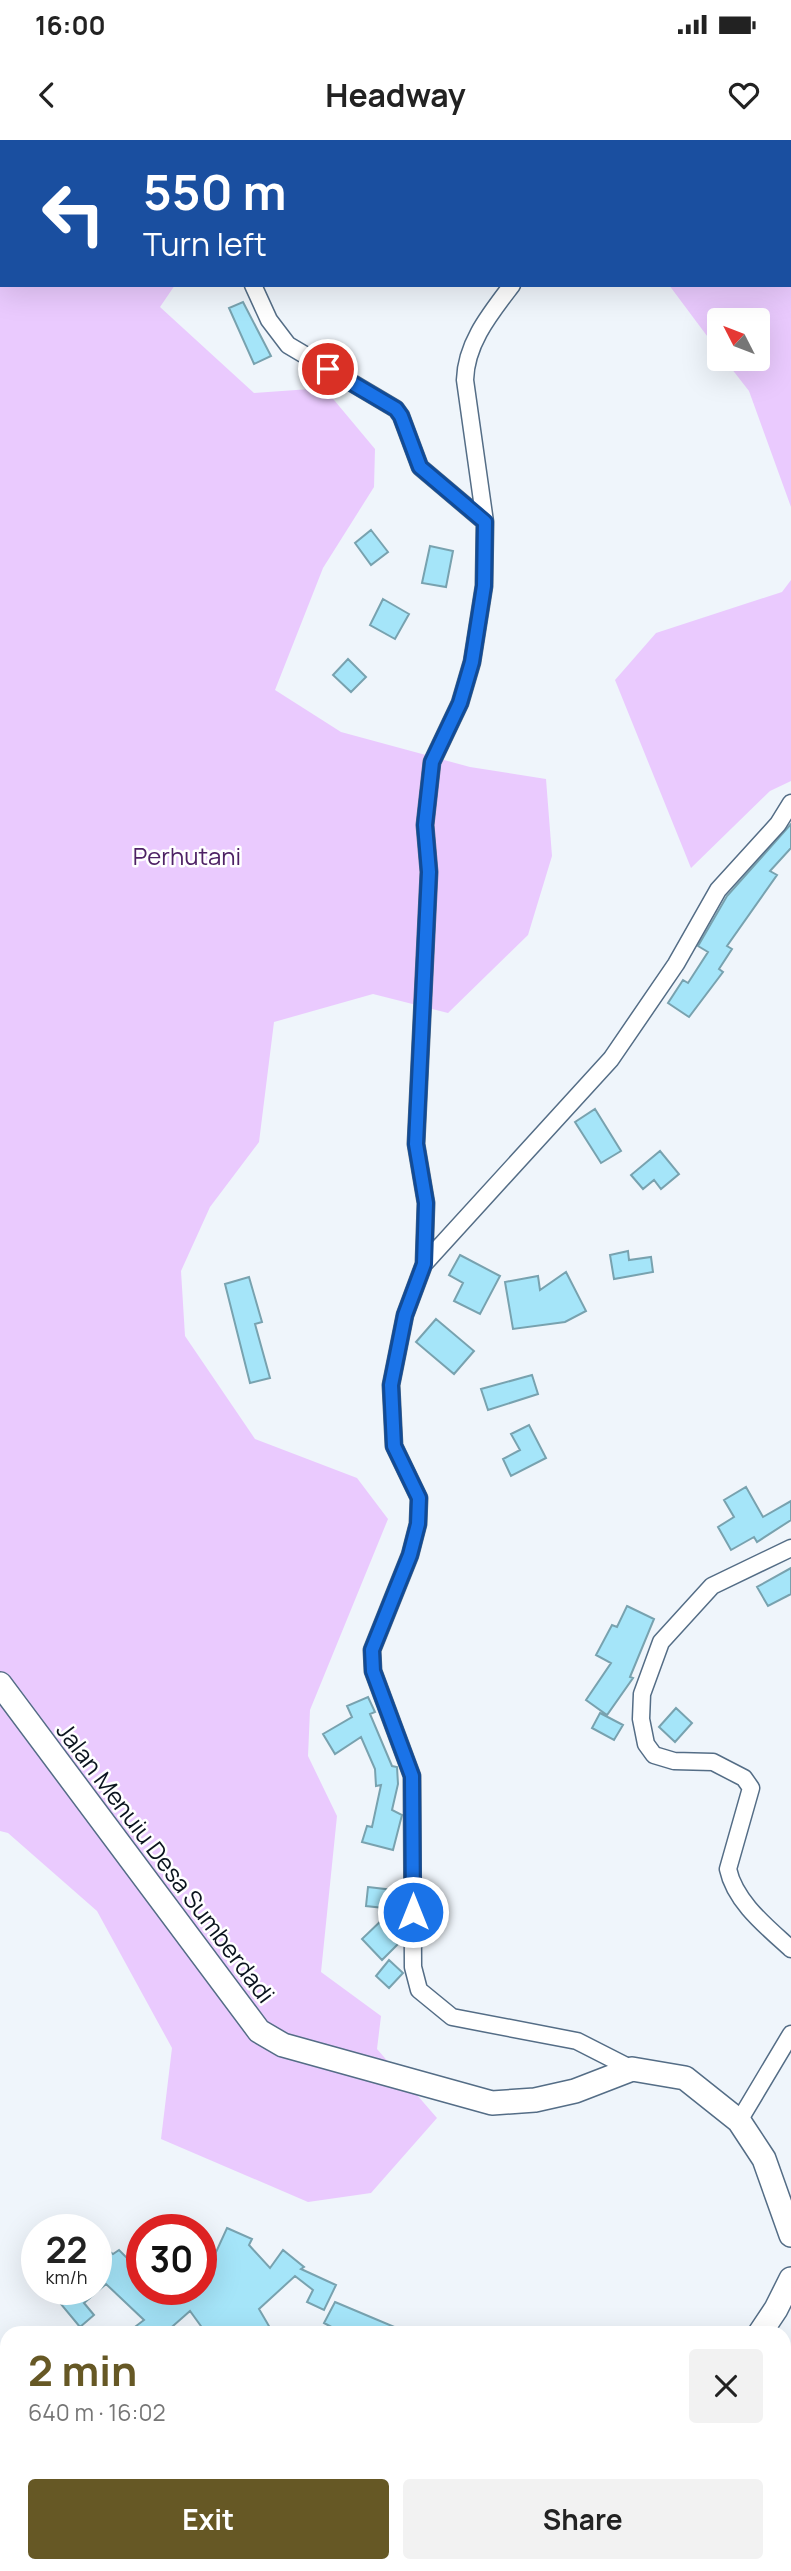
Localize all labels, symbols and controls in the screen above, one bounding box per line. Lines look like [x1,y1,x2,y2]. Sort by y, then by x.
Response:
text: 16:00 [35,7,106,43]
text: Headway [325,73,466,117]
icon: back [28,76,66,114]
icon: heart [725,76,763,114]
text: 550 m [143,158,287,225]
icon: left [28,168,119,259]
text: Turn left [143,222,267,266]
north arrow [707,308,770,371]
map controls [707,308,770,371]
pin [298,339,358,399]
icon: arrive [309,350,347,388]
park label: Perhutani [133,839,241,872]
street label: Jalan Menuiu Desa Sumberdadi [50,1715,283,2009]
position arrow [376,1875,450,1949]
speed limit sign: 30 [126,2214,217,2305]
text: 22 [46,2226,87,2274]
text: km/h [46,2265,87,2289]
text: 2 min [28,2341,137,2399]
button: close [689,2349,763,2423]
text: 640 m · 16:02 [28,2396,166,2428]
button: Exit [28,2479,389,2559]
button: Share [403,2479,763,2559]

